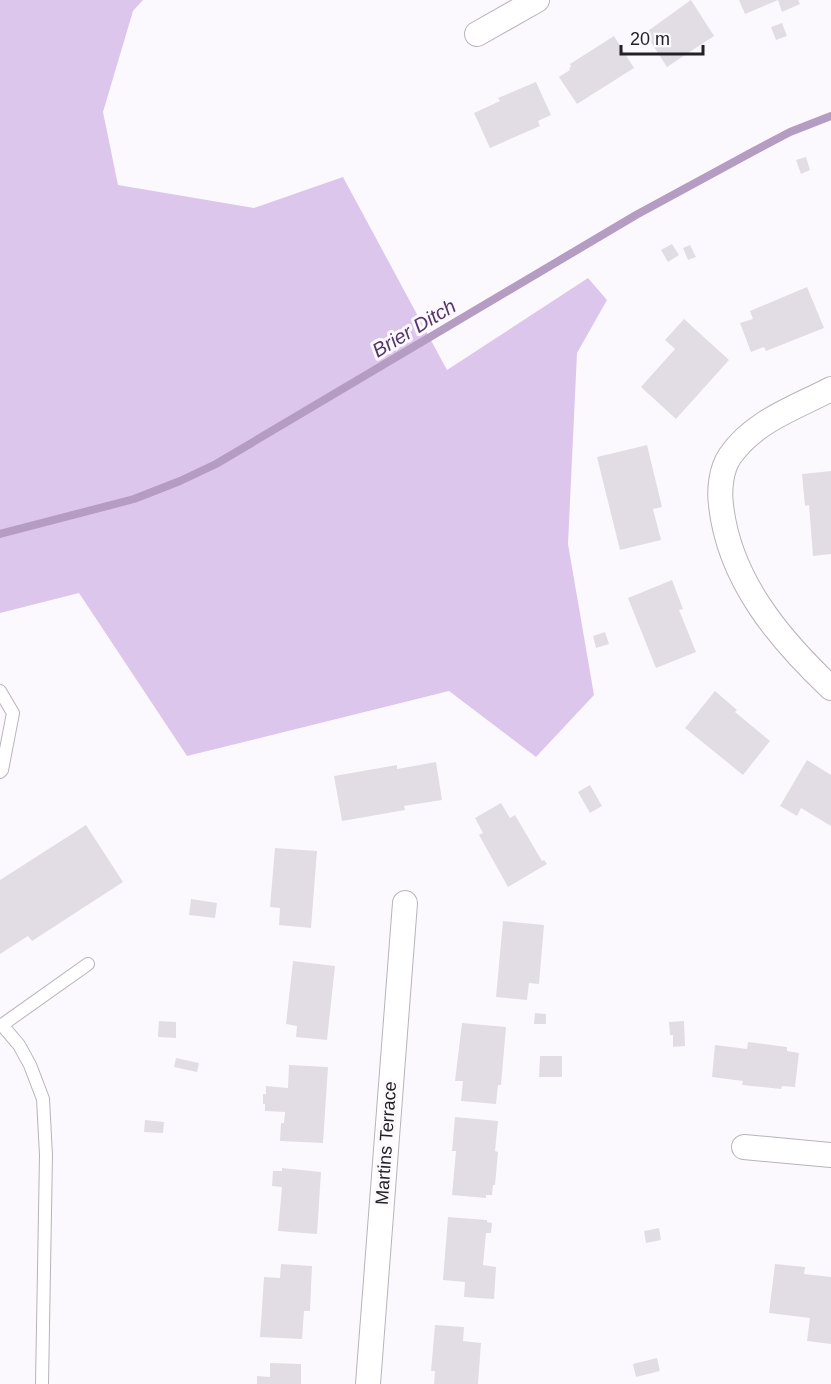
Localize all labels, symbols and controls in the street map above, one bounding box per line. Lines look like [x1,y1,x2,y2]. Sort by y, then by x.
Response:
scale bar [621,18,704,56]
text: 20 m [630,29,670,49]
water label: Brier Ditch [368,295,460,361]
street label: Martins Terrace [372,1081,400,1205]

